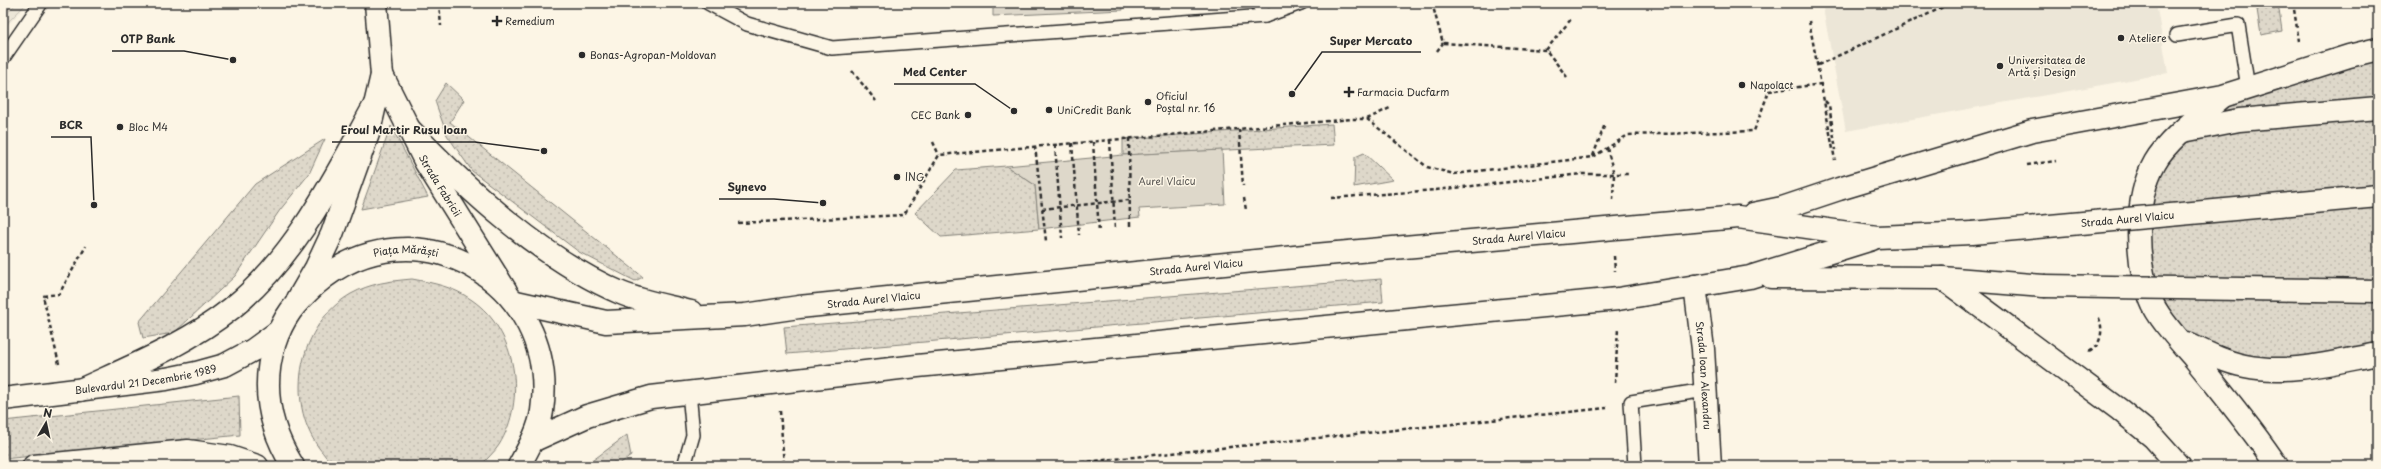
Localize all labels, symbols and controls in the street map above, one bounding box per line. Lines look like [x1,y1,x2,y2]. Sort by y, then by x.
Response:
place label: Remedium [505,13,555,28]
marker: Remedium [492,16,502,26]
callout: OTP Bank [112,28,184,51]
callout: Super Mercato [1322,29,1421,52]
text: OTP Bank [121,30,176,47]
place label: Ateliere [2129,30,2167,45]
text: Super Mercato [1330,32,1413,49]
marker: Ateliere [2116,33,2126,43]
place label: Bonas-Agropan-Moldovan [590,47,716,62]
marker: Bonas-Agropan-Moldovan [577,50,587,60]
place label: Universitatea de Artă și Design [2008,52,2086,79]
callout: Med Center [894,61,975,84]
marker: Universitatea de Artă și Design [1995,61,2005,71]
text: Med Center [903,63,967,80]
place label: Napolact [1750,77,1793,92]
marker: Napolact [1737,80,1747,90]
place label: Farmacia Ducfarm [1357,84,1449,99]
marker: Farmacia Ducfarm [1344,87,1354,97]
place label: Oficiul Poștal nr. 16 [1156,88,1215,115]
marker: Oficiul Poștal nr. 16 [1143,97,1153,107]
place label: UniCredit Bank [1057,102,1131,117]
marker: UniCredit Bank [1044,105,1054,115]
place label: CEC Bank [911,107,960,122]
marker: CEC Bank [963,110,973,120]
callout: BCR [51,114,91,137]
text: BCR [59,116,83,133]
place label: Bloc M4 [128,119,168,134]
callout: Eroul Martir Rusu Ioan [332,119,475,142]
text: Eroul Martir Rusu Ioan [341,121,468,138]
marker: Bloc M4 [115,122,125,132]
street label: Strada Fabricii [416,152,466,220]
place label: ING [905,169,925,184]
marker: ING [892,172,902,182]
park label: Aurel Vlaicu [1139,173,1196,188]
callout: Synevo [719,176,774,199]
text: Synevo [728,178,767,195]
street label: Strada Aurel Vlaicu [2080,207,2175,230]
street label: Strada Aurel Vlaicu [1471,225,1566,248]
street label: Piața Mărăști [371,241,441,260]
street label: Strada Aurel Vlaicu [1148,254,1244,279]
street label: Strada Aurel Vlaicu [826,287,921,311]
street label: Strada Ioan Alexandru [1693,320,1716,431]
street label: Bulevardul 21 Decembrie 1989 [74,360,218,397]
north arrow [26,403,66,443]
text: N [42,404,54,422]

